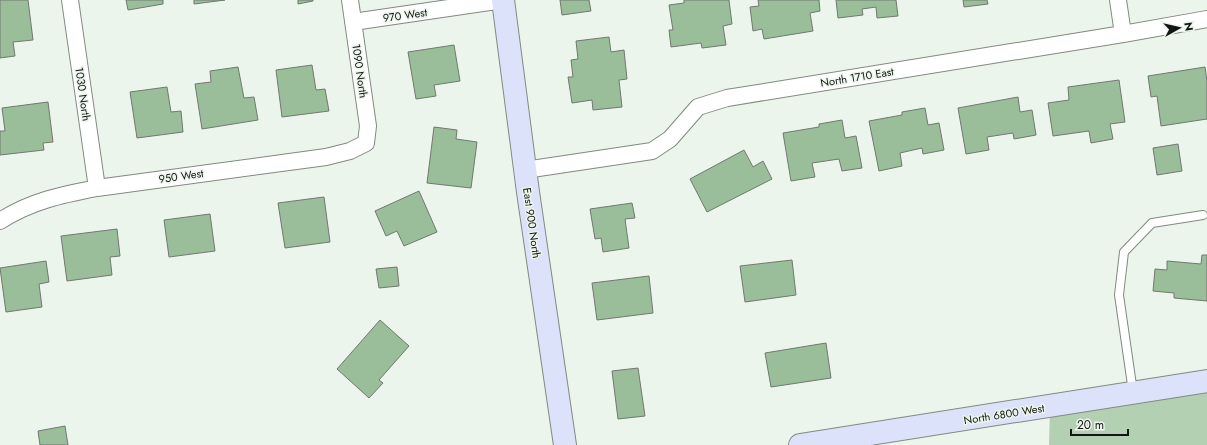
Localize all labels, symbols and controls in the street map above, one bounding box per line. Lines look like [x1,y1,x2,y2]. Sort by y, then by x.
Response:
street label: 970 West [382,4,428,26]
north arrow [1159,8,1199,48]
text: N [1180,21,1197,32]
street label: 1090 North [348,43,372,99]
street label: North 1710 East [819,63,895,91]
street label: 1030 North [71,66,95,122]
street label: 950 West [158,165,205,187]
street label: East 900 North [519,187,545,259]
street label: North 6800 West [962,400,1046,428]
scale bar [1071,411,1128,437]
text: 20 m [1077,416,1104,434]

